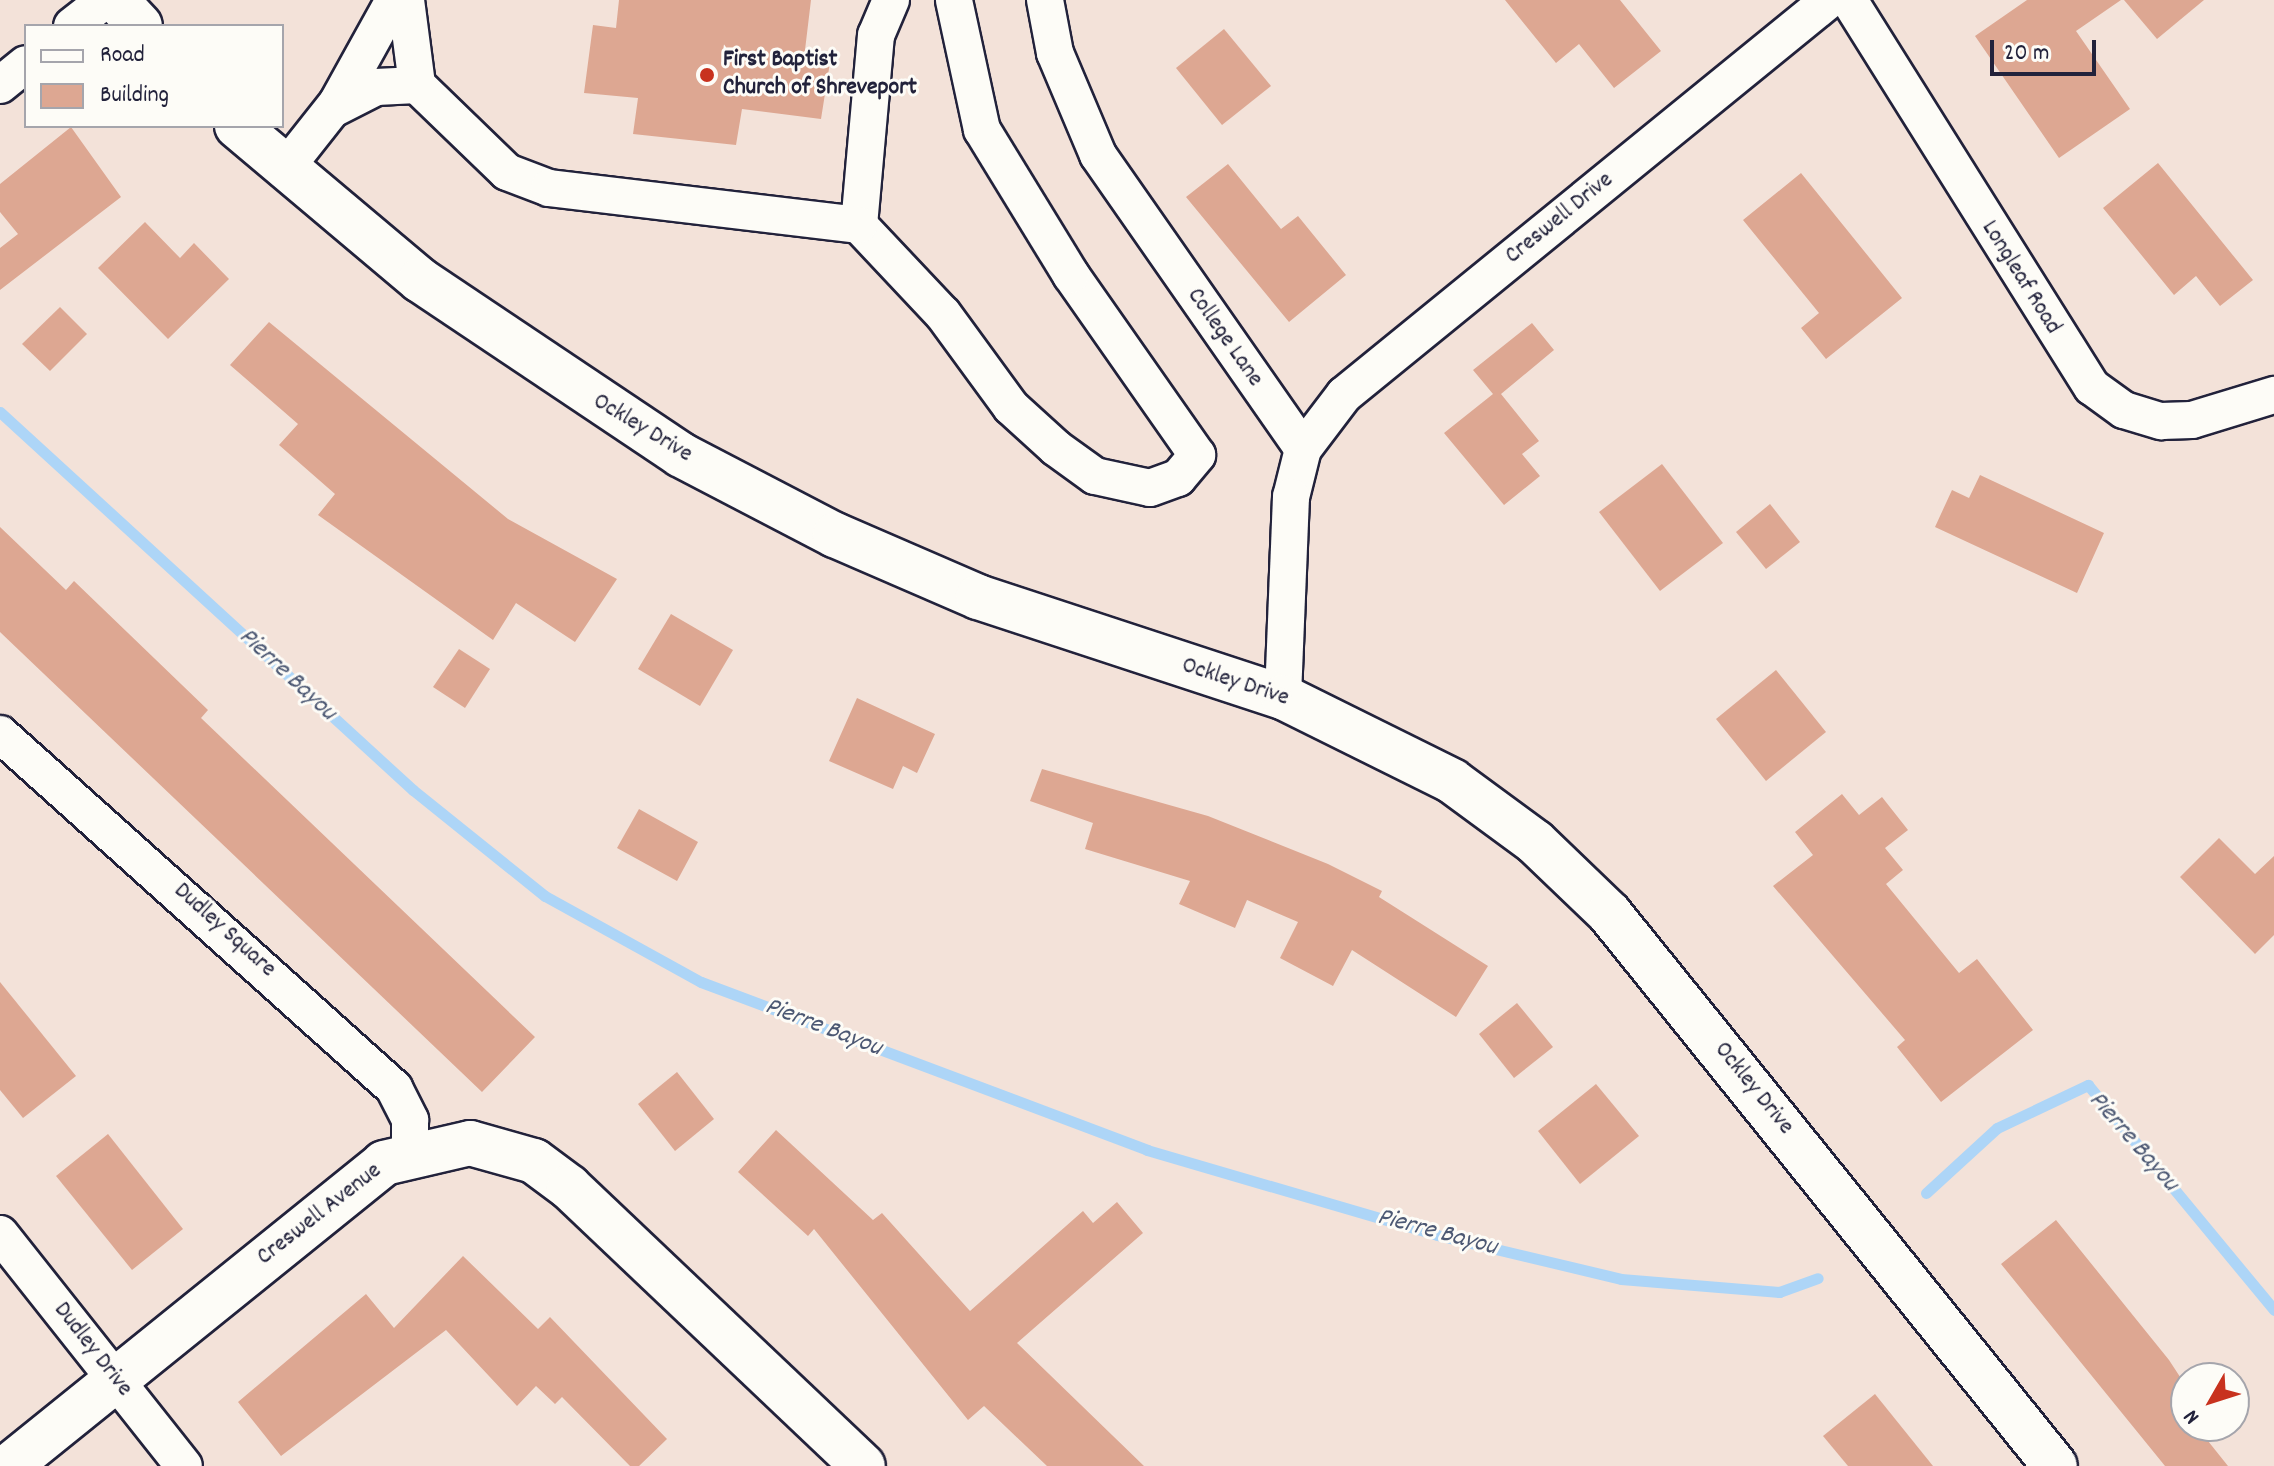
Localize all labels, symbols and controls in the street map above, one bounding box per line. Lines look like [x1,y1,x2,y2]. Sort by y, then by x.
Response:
legend [24,24,284,128]
scale bar [1994,24,2100,74]
text: 20 m [2004,37,2050,71]
text: Road [100,39,145,73]
place label: First Baptist Church of Shreveport [723,47,917,103]
marker: First Baptist Church of Shreveport [698,66,716,84]
text: Building [100,79,169,113]
street label: Creswell Drive [1500,167,1620,271]
street label: Longleaf Road [1974,216,2066,340]
street label: College Lane [1180,283,1268,393]
street label: Ockley Drive [587,388,697,470]
water label: Pierre Bayou [232,622,342,728]
street label: Ockley Drive [1178,652,1292,714]
street label: Dudley Square [167,878,281,984]
water label: Pierre Bayou [760,991,886,1065]
street label: Ockley Drive [1707,1037,1799,1141]
water label: Pierre Bayou [2081,1086,2185,1198]
street label: Creswell Avenue [252,1157,388,1273]
water label: Pierre Bayou [1374,1202,1500,1264]
street label: Dudley Drive [46,1297,138,1403]
north arrow [2170,1362,2250,1442]
text: N [2177,1402,2208,1430]

